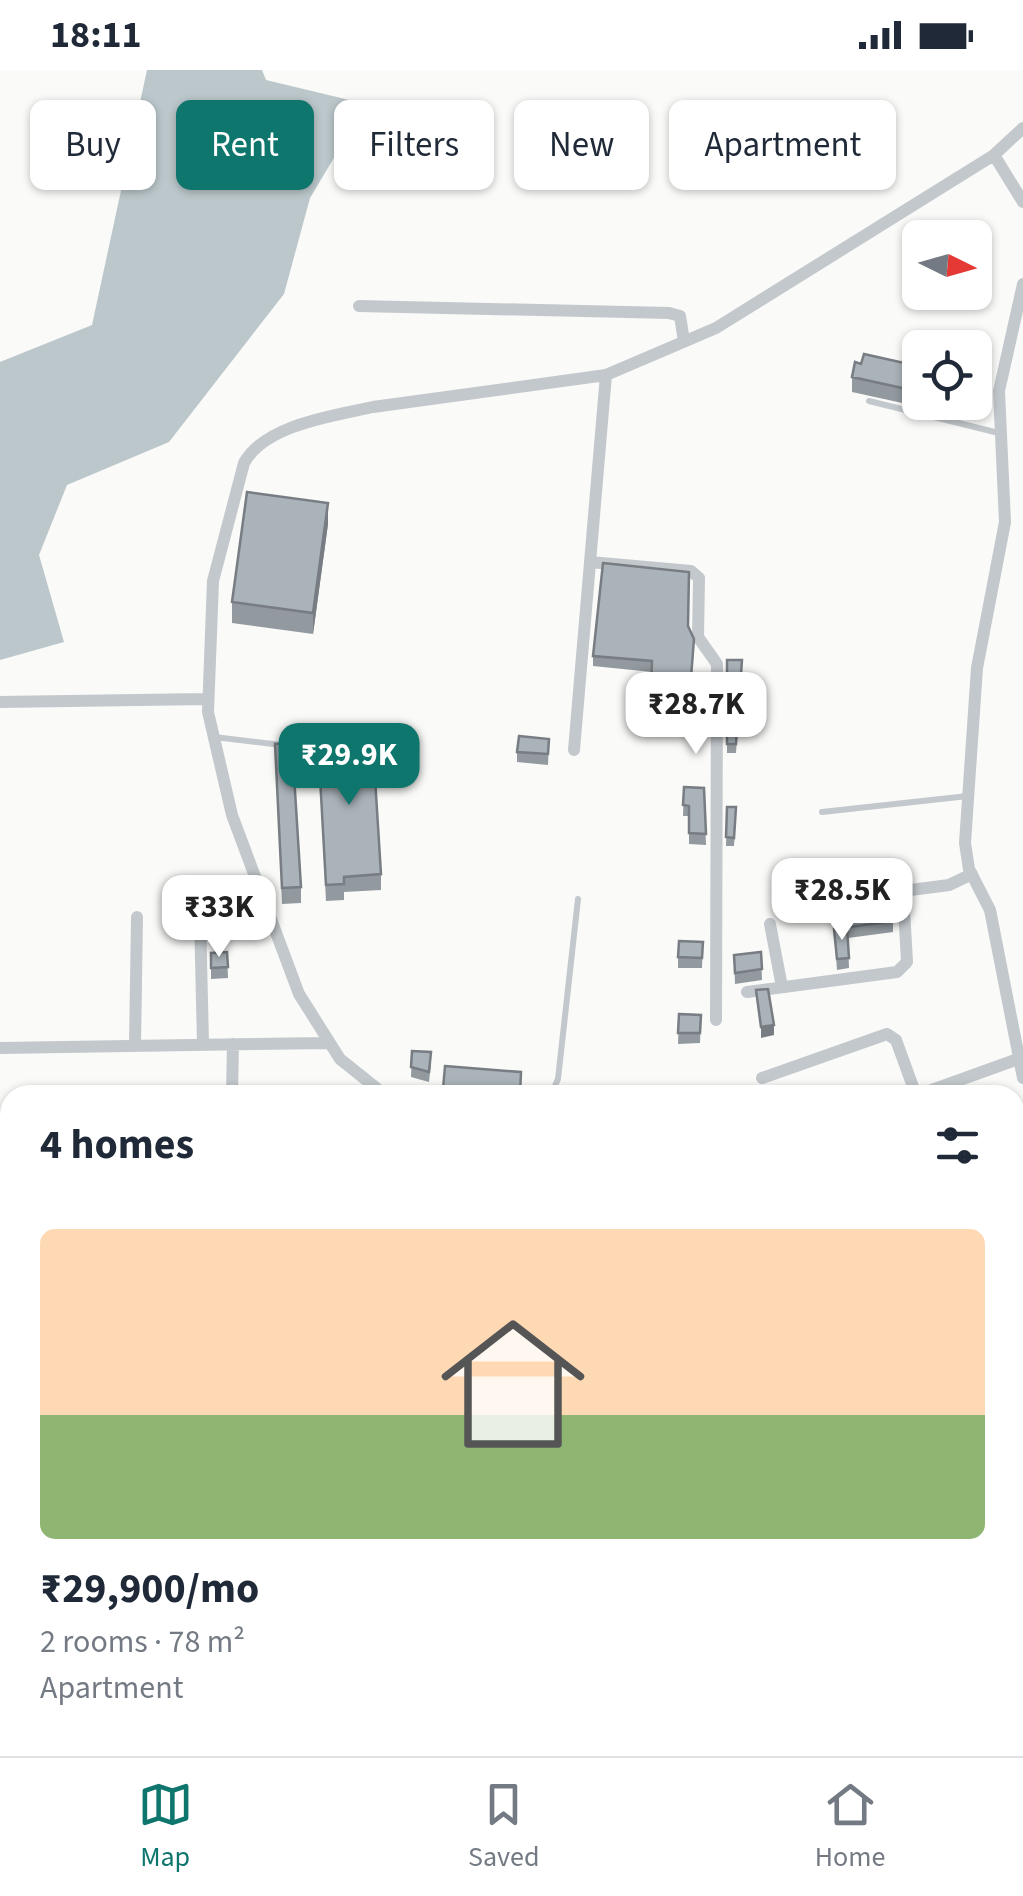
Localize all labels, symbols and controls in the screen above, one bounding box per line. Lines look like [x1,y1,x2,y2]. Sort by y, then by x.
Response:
text: 18:11 [50,8,142,62]
chip: Buy [30,100,156,190]
chip: Rent [176,100,314,190]
chip: Filters [334,100,494,190]
chip: New [514,100,649,190]
chip: Apartment [669,100,896,190]
north arrow [902,220,992,310]
map controls [902,220,992,420]
button: locate [902,330,992,420]
pin: ₹28.7K [615,672,777,757]
text: ₹28.7K [648,681,744,727]
pin: ₹29.9K [268,723,430,808]
text: ₹29.9K [301,732,397,778]
pin: ₹28.5K [761,858,923,943]
text: ₹28.5K [794,867,890,913]
pin: ₹33K [160,875,278,960]
text: ₹33K [184,884,254,930]
text: 4 homes [40,1115,194,1175]
icon: filters [930,1118,985,1173]
icon: home [423,1294,603,1474]
text: ₹29,900/mo [40,1559,259,1619]
text: 2 rooms · 78 m² [40,1619,245,1665]
text: Apartment [40,1665,183,1711]
tab: Map [138,1777,193,1877]
tab: Saved [468,1777,539,1877]
tab: Home [815,1777,885,1877]

